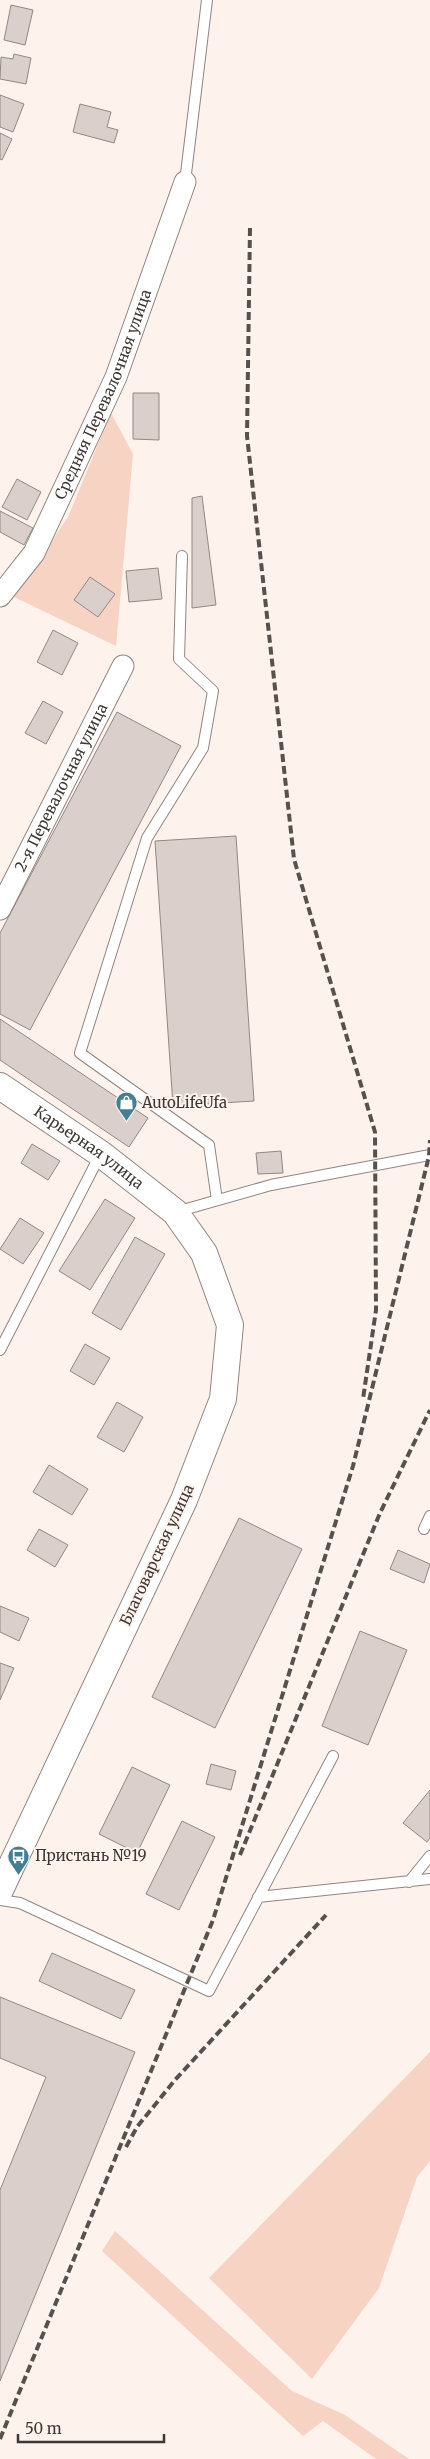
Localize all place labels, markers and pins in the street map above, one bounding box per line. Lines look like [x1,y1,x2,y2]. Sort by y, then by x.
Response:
shop icon: AutoLifeUfa [114,1091,138,1122]
place label: AutoLifeUfa [141,1093,227,1112]
bus stop icon: Пристань №19 [7,1844,31,1875]
place label: Пристань №19 [35,1846,147,1865]

